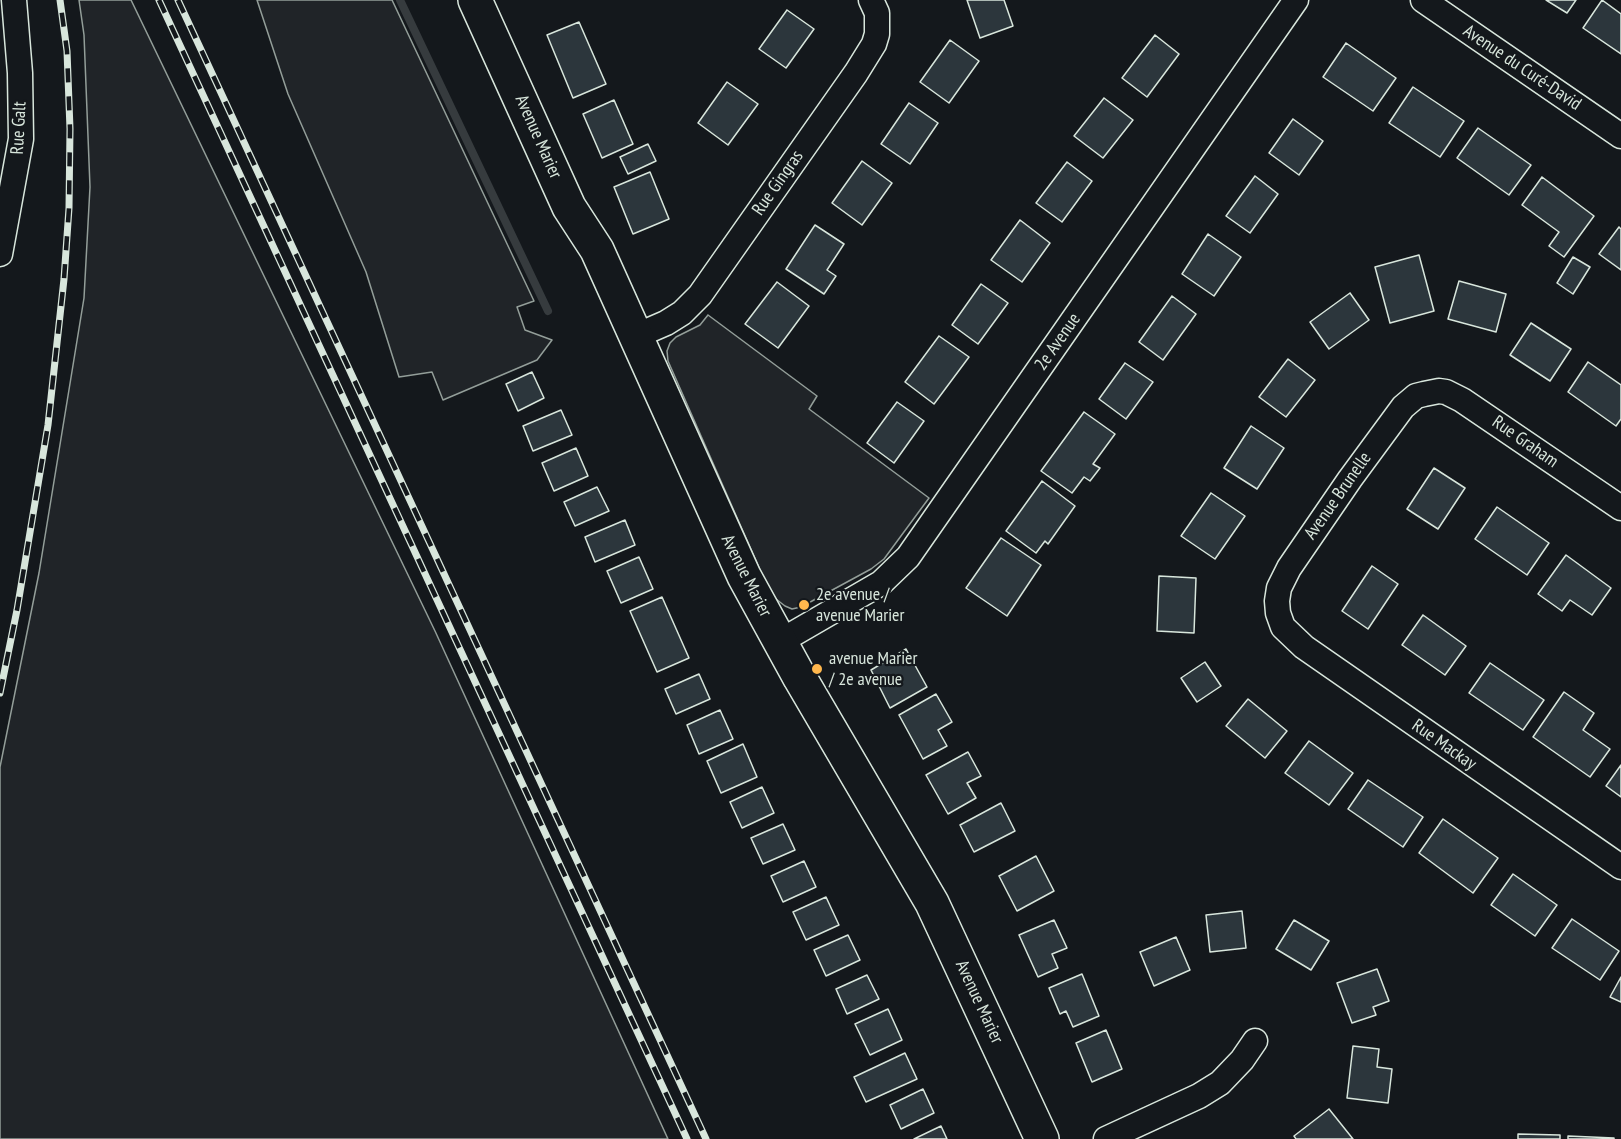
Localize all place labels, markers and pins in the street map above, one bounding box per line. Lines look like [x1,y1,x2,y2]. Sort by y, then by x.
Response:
place label: 2e avenue / avenue Marier [816,584,904,626]
marker: 2e avenue / avenue Marier [797,598,811,612]
place label: avenue Marier / 2e avenue [829,648,917,690]
marker: avenue Marier / 2e avenue [810,662,824,676]

